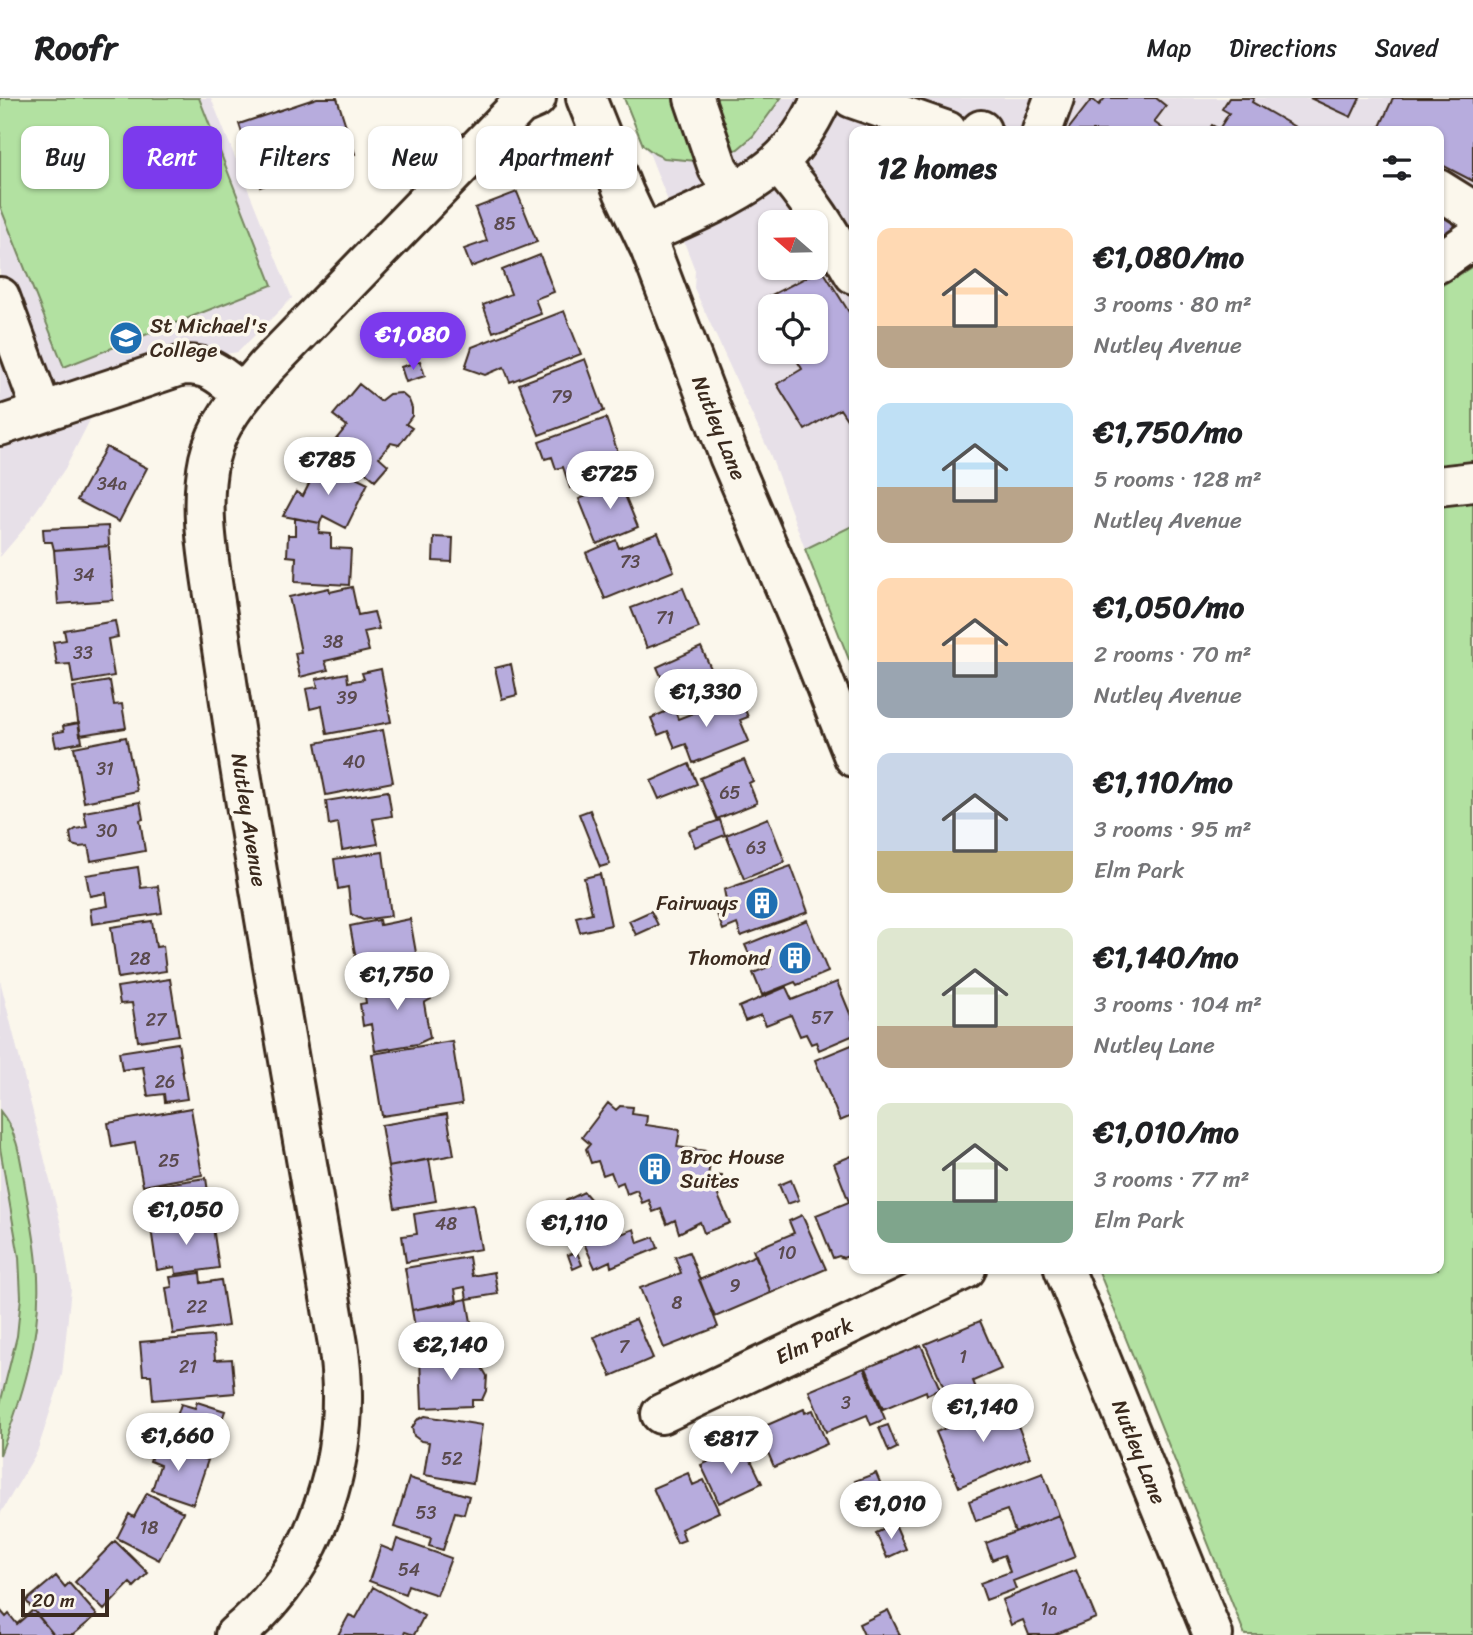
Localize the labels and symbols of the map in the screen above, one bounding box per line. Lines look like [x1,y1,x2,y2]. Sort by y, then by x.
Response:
house number: 85 [494,208,516,240]
north arrow [758,210,828,280]
place label: St Michael's College [150,307,268,369]
pin: €1,080 [356,313,470,372]
school or university icon: St Michael's College [107,319,145,357]
street label: Nutley Lane [681,370,757,486]
house number: 79 [551,381,573,413]
pin: €785 [287,438,369,497]
pin: €725 [569,452,651,511]
house number: 34a [97,468,127,500]
house number: 73 [620,546,640,578]
house number: 34 [73,559,95,591]
house number: 71 [656,602,674,634]
house number: 38 [323,626,344,658]
house number: 33 [73,637,93,669]
pin: €1,330 [649,670,763,729]
house number: 39 [337,682,357,714]
house number: 40 [343,746,365,778]
street label: Nutley Avenue [220,750,278,890]
house number: 31 [96,753,114,785]
house number: 65 [719,777,741,809]
house number: 30 [96,815,118,847]
house number: 63 [746,832,766,864]
place label: Fairways [656,884,738,922]
building icon: Fairways [743,884,781,922]
place label: Thomond [687,939,772,977]
building icon: Thomond [776,939,814,977]
house number: 28 [129,943,151,975]
pin: €1,750 [340,953,454,1012]
house number: 57 [811,1002,834,1034]
house number: 27 [146,1004,168,1036]
house number: 26 [155,1066,175,1098]
place label: Broc House Suites [680,1138,785,1200]
house number: 25 [158,1145,180,1177]
building icon: Broc House Suites [636,1150,674,1188]
pin: €1,050 [129,1188,243,1247]
pin: €1,110 [518,1200,632,1260]
house number: 48 [435,1208,457,1240]
house number: 10 [777,1237,797,1269]
house number: 9 [729,1270,741,1302]
house number: 8 [672,1287,683,1319]
house number: 22 [187,1291,207,1323]
street label: Elm Park [769,1306,860,1376]
pin: €2,140 [394,1322,508,1382]
house number: 7 [619,1331,631,1363]
house number: 1 [959,1341,967,1373]
house number: 21 [179,1351,197,1383]
pin: €1,140 [926,1384,1040,1444]
house number: 3 [841,1387,851,1419]
street label: Nutley Lane [1101,1394,1177,1510]
pin: €1,660 [121,1414,235,1473]
pin: €817 [690,1416,772,1476]
house number: 52 [441,1443,463,1475]
pin: €1,010 [834,1482,948,1541]
house number: 53 [416,1497,437,1529]
house number: 18 [140,1512,158,1544]
house number: 54 [398,1554,420,1586]
scale bar [21,1586,108,1618]
house number: 1a [1041,1593,1057,1625]

